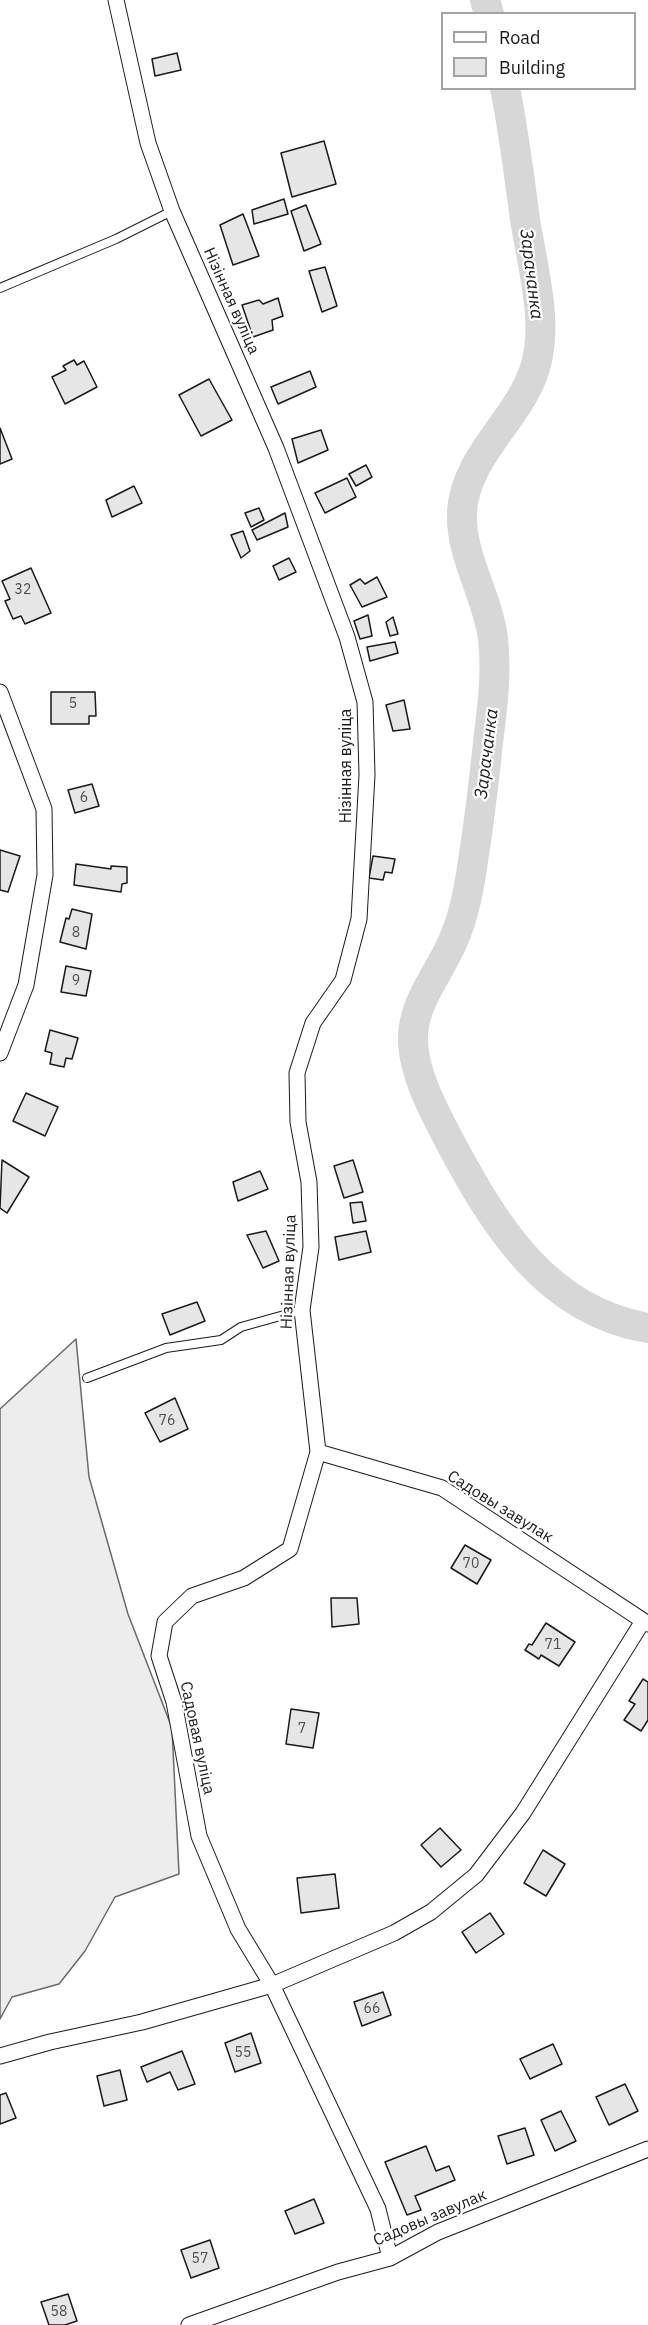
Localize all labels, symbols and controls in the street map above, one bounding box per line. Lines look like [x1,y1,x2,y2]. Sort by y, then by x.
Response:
legend [441,12,636,90]
text: Road [499,26,540,49]
text: Building [499,56,565,79]
water label: Зарачанка [515,227,547,321]
street label: Нізінная вуліца [199,245,263,357]
house number: 32 [15,582,31,598]
house number: 5 [69,696,77,712]
water label: Зарачанка [471,707,503,801]
street label: Нізінная вуліца [336,709,356,823]
house number: 6 [80,790,88,806]
house number: 8 [72,925,80,941]
house number: 9 [72,973,80,989]
street label: Нізінная вуліца [277,1214,301,1330]
house number: 76 [159,1413,175,1429]
street label: Садовы завулак [444,1467,556,1547]
house number: 70 [463,1556,479,1572]
house number: 71 [545,1637,561,1653]
street label: Садовая вуліца [176,1680,218,1796]
house number: 7 [298,1721,306,1737]
house number: 66 [364,2001,380,2017]
house number: 55 [235,2045,251,2061]
street label: Садовы завулак [371,2186,489,2250]
house number: 57 [192,2251,208,2267]
house number: 58 [51,2304,67,2320]

